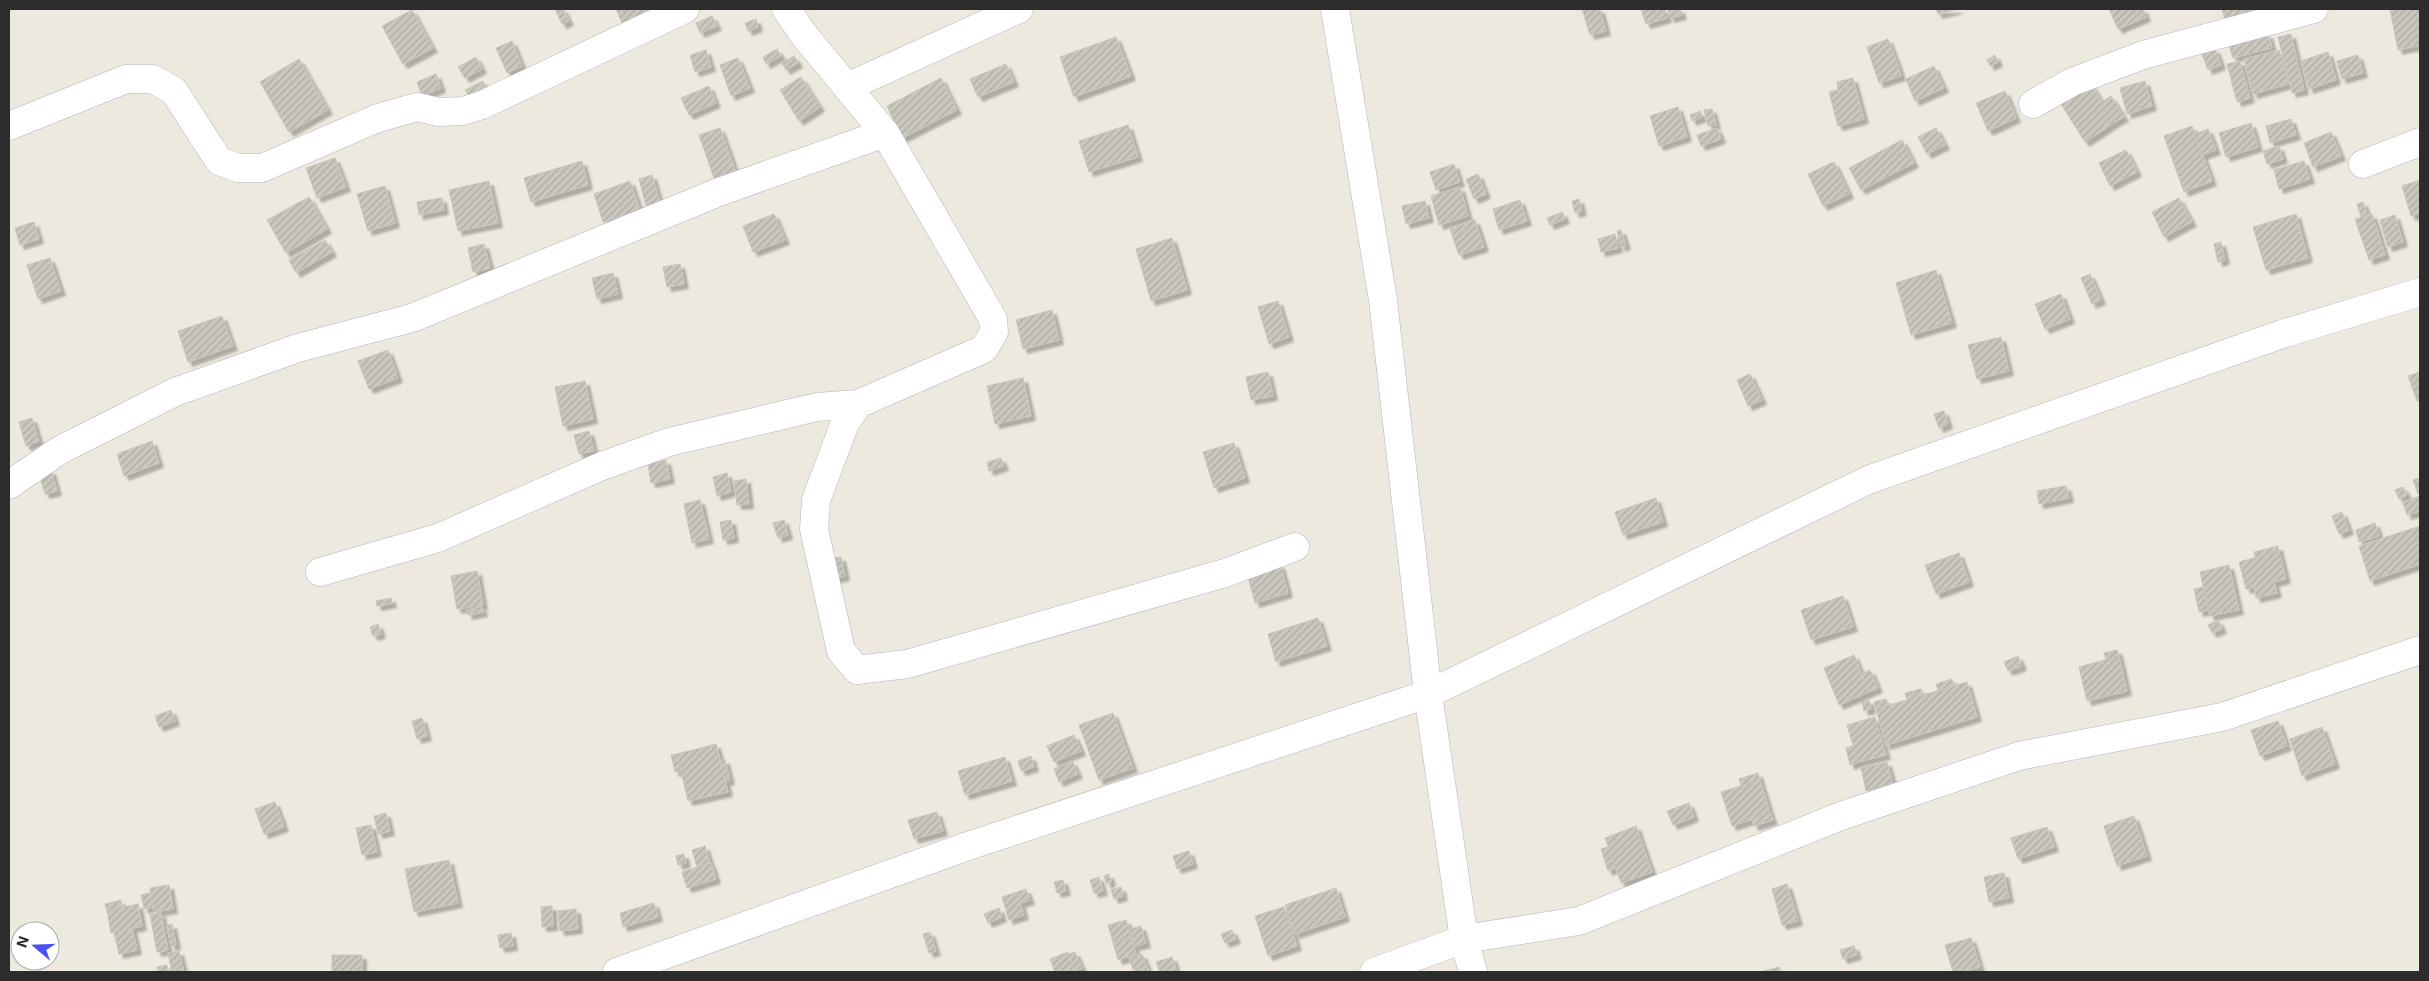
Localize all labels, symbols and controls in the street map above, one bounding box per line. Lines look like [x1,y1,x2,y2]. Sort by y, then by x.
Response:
north arrow [10,921,60,971]
text: N [12,934,32,949]

